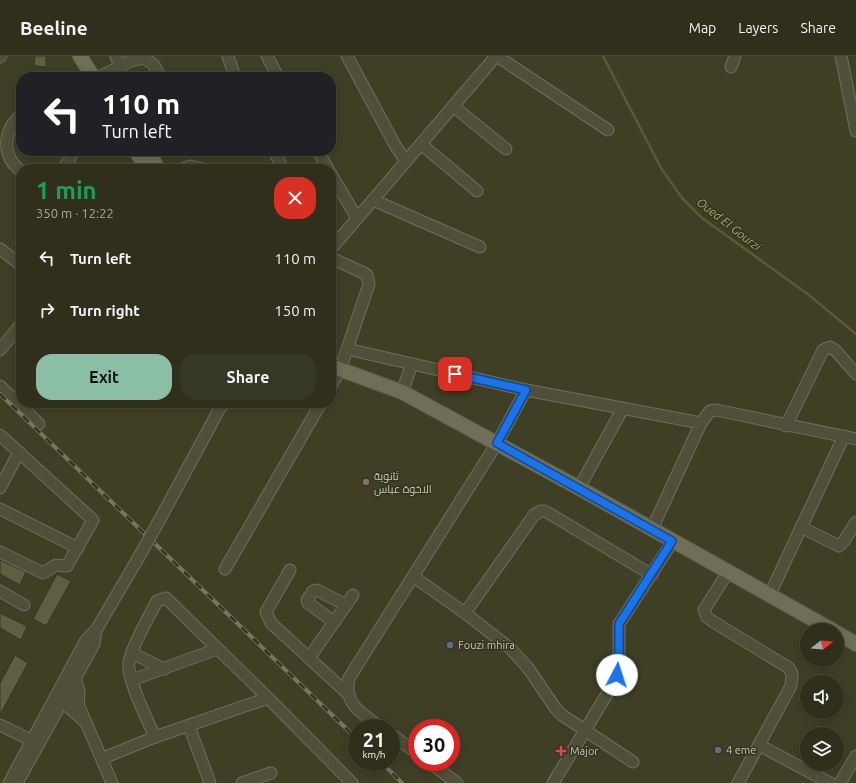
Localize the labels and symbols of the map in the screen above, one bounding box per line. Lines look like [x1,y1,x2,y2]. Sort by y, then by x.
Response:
water label: Oued El Gourzi [694,195,764,254]
pin [438,357,472,391]
place label: ثانوية الاخوة عباس [374,470,432,496]
marker: ثانوية الاخوة عباس [361,477,371,487]
north arrow [800,623,844,667]
place label: Fouzi mhira [458,639,515,651]
marker: Fouzi mhira [445,640,455,650]
position arrow [596,654,638,696]
speed limit sign: 30 [408,719,460,771]
place label: 4 eme [726,744,756,756]
marker: Major [555,745,567,757]
place label: Major [570,745,599,757]
marker: 4 eme [713,745,723,755]

